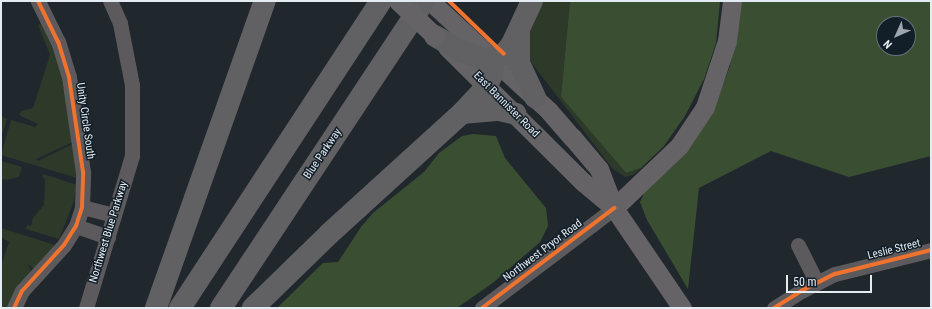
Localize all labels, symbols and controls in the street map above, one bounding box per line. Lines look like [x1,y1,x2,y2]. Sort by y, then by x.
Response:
north arrow [876,16,916,56]
text: N [881,37,895,51]
street label: East Bannister Road [470,69,542,141]
street label: Unity Circle South [73,82,97,160]
street label: Blue Parkway [301,126,345,182]
street label: Northwest Blue Parkway [87,180,131,284]
street label: Northwest Pryor Road [501,217,585,285]
street label: Leslie Street [866,237,922,263]
scale bar [788,267,874,293]
text: 50 m [793,275,817,289]

